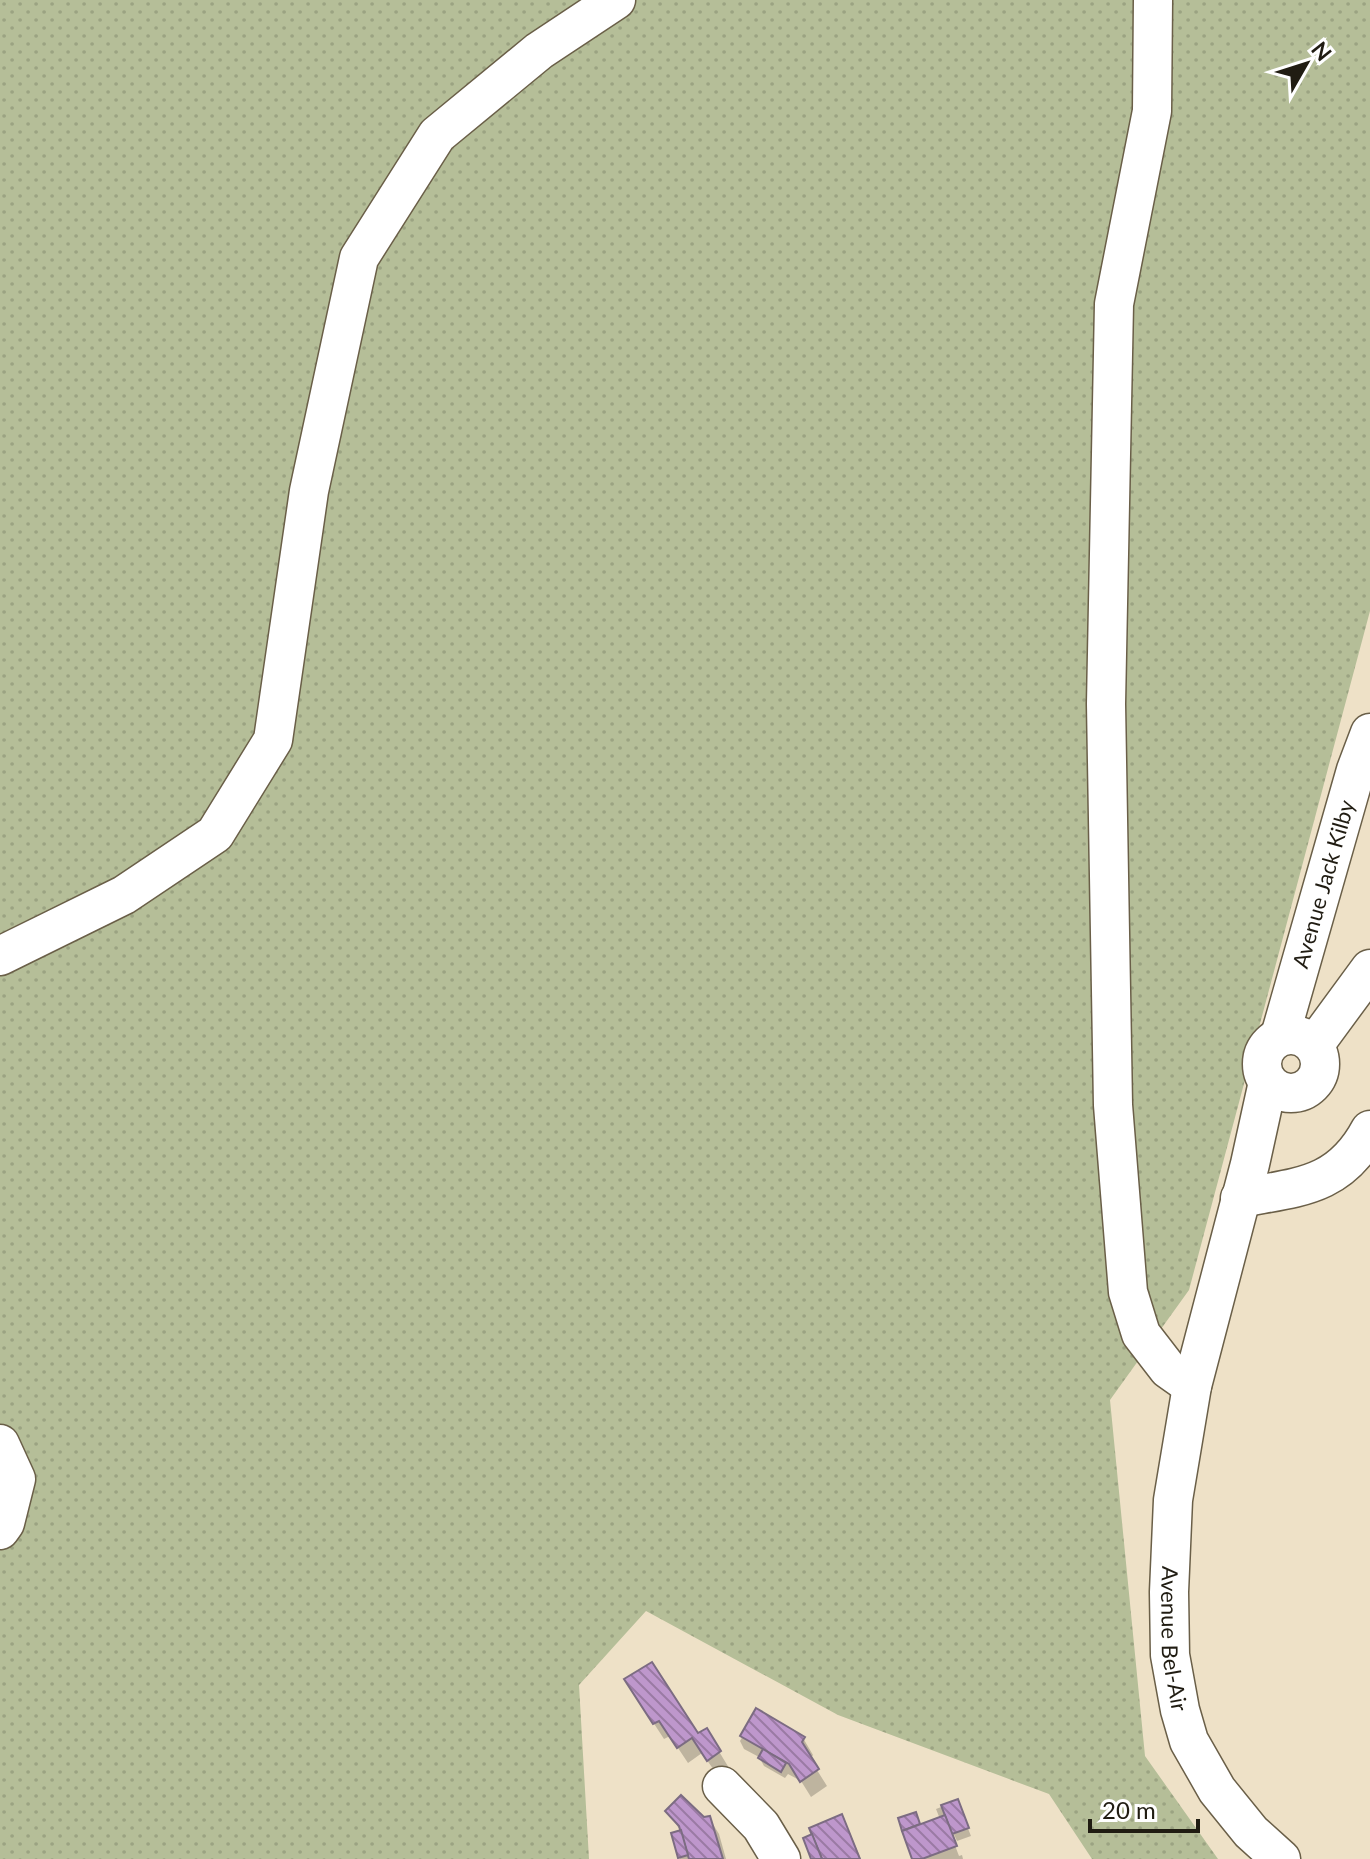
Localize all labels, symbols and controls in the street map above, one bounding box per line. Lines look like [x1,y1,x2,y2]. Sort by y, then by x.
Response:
north arrow [1266,24,1346,104]
text: N [1306,36,1338,66]
street label: Avenue Jack Kilby [1286,796,1360,971]
street label: Avenue Bel-Air [1156,1566,1194,1713]
scale bar [1090,1783,1198,1833]
text: 20 m [1102,1795,1156,1824]

